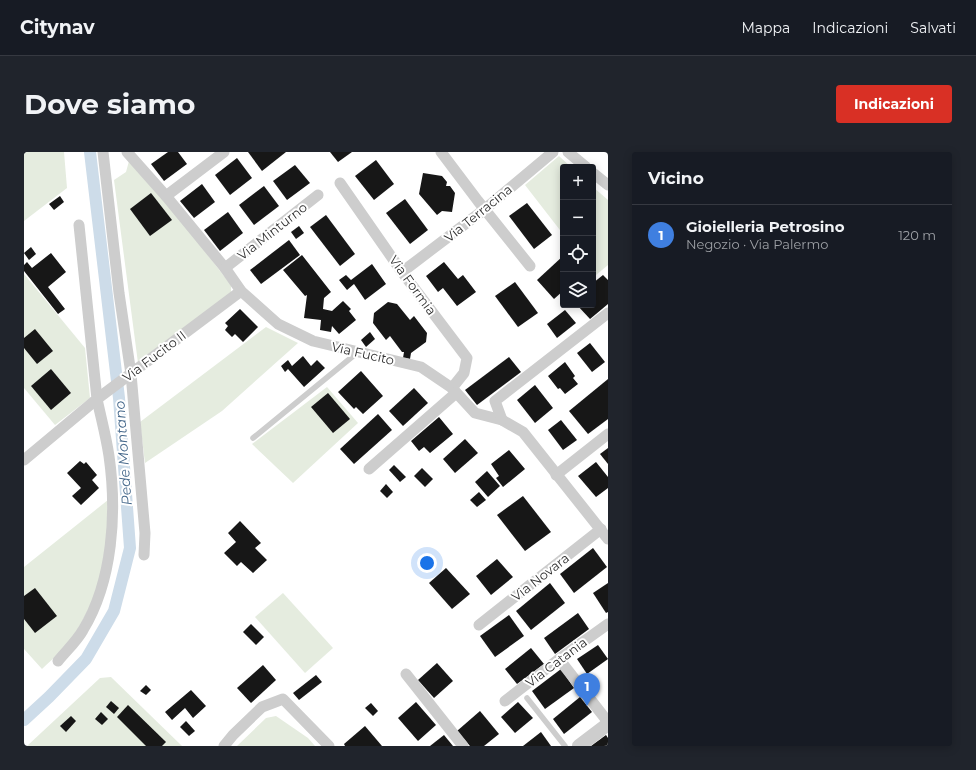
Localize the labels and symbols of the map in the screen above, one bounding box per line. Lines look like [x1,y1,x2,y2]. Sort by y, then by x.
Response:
street label: Via Terracina [441,181,515,245]
street label: Via Minturno [234,199,310,263]
street label: Via Formia [386,252,440,318]
street label: Via Fucito II [119,327,189,385]
street label: Via Fucito [330,338,396,368]
water label: Pede Montano [110,400,136,506]
street label: Via Novara [508,550,572,604]
your location [417,553,437,573]
street label: Via Catania [522,634,590,690]
pin: 1 [574,673,600,706]

